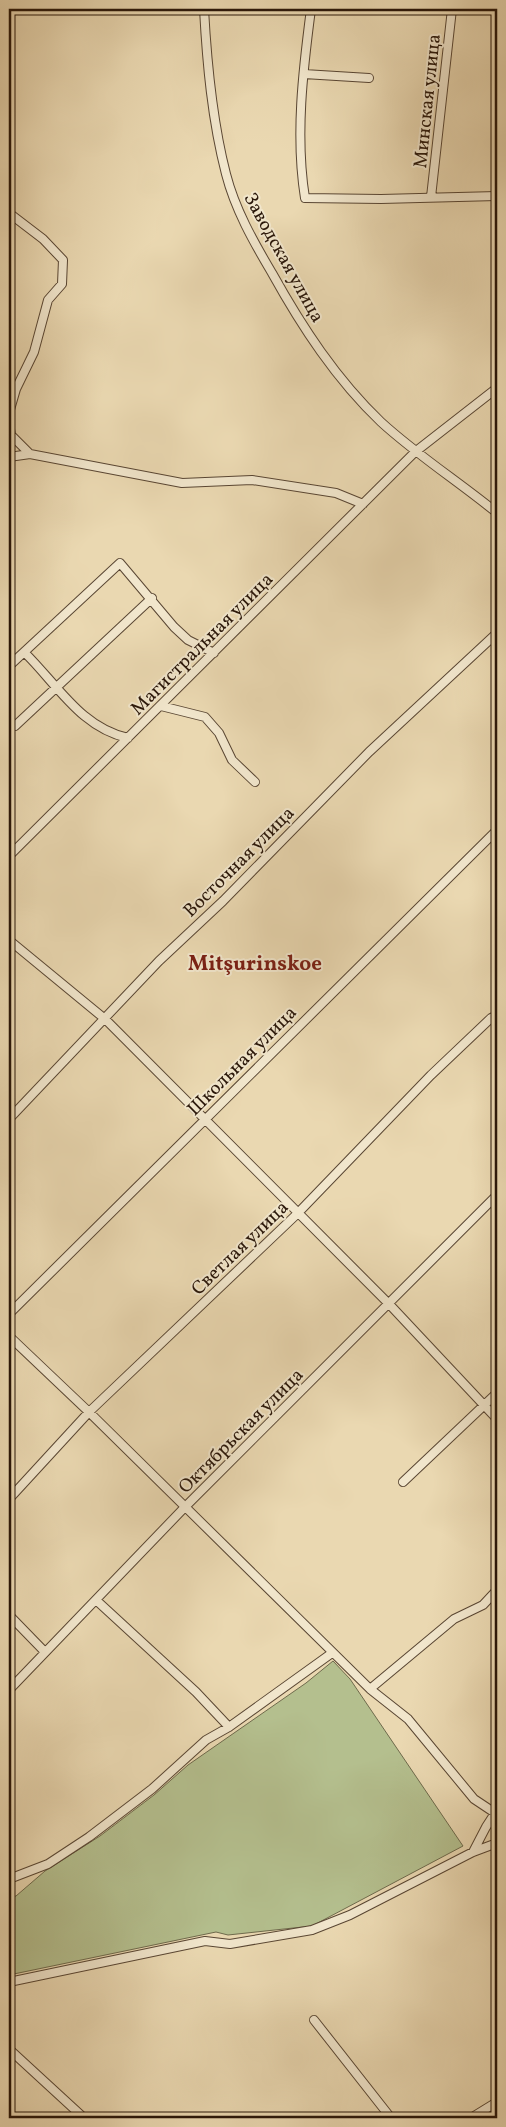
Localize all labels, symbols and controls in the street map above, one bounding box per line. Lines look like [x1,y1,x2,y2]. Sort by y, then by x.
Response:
street label: Минская улица [408,33,448,170]
street label: Заводская улица [237,188,330,328]
street label: Магистральная улица [125,567,280,722]
street label: Восточная улица [178,801,301,924]
district label: Mitşurinskoe [188,950,322,979]
street label: Школьная улица [182,1001,303,1122]
street label: Светлая улица [186,1195,295,1302]
street label: Октябрьская улица [173,1363,310,1500]

